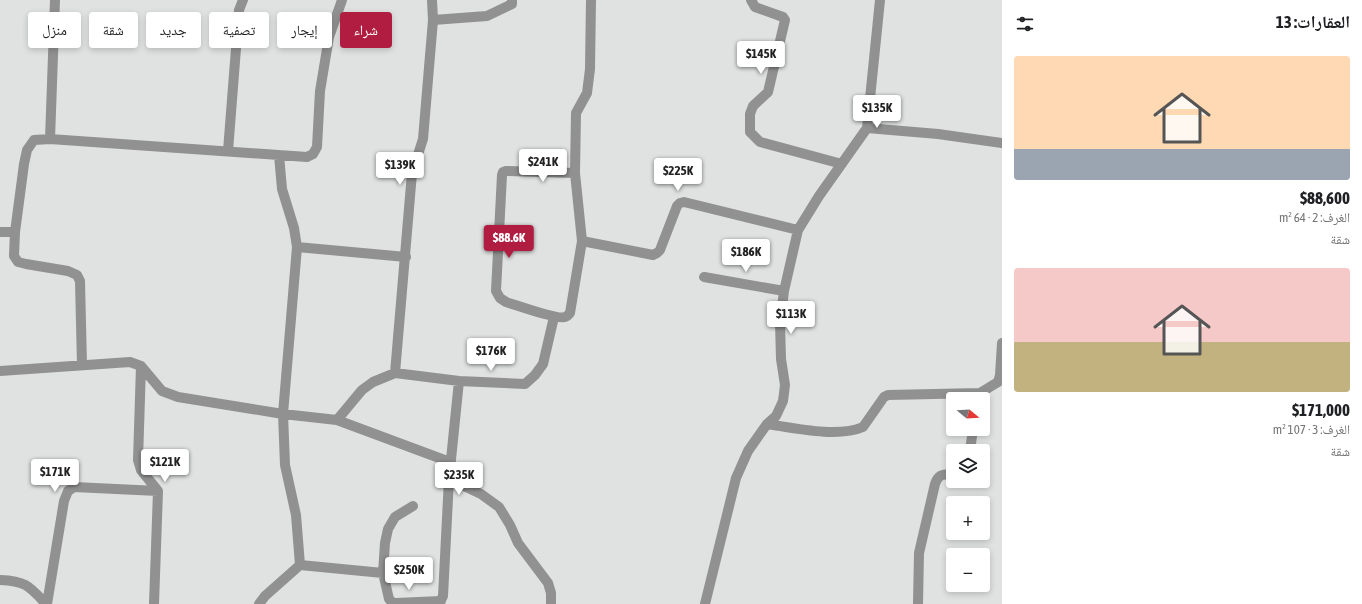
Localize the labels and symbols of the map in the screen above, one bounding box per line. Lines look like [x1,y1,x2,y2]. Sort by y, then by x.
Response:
pin: $145K [733,41,789,75]
pin: $135K [849,95,905,129]
pin: $241K [515,149,571,183]
pin: $139K [372,152,428,186]
pin: $225K [650,158,706,192]
pin: $88.6K [476,225,542,259]
pin: $186K [718,239,774,273]
pin: $113K [763,301,819,335]
pin: $176K [463,338,519,372]
north arrow [946,392,990,436]
pin: $121K [137,449,193,483]
pin: $171K [27,459,83,493]
pin: $235K [431,462,487,496]
pin: $250K [381,557,437,591]

